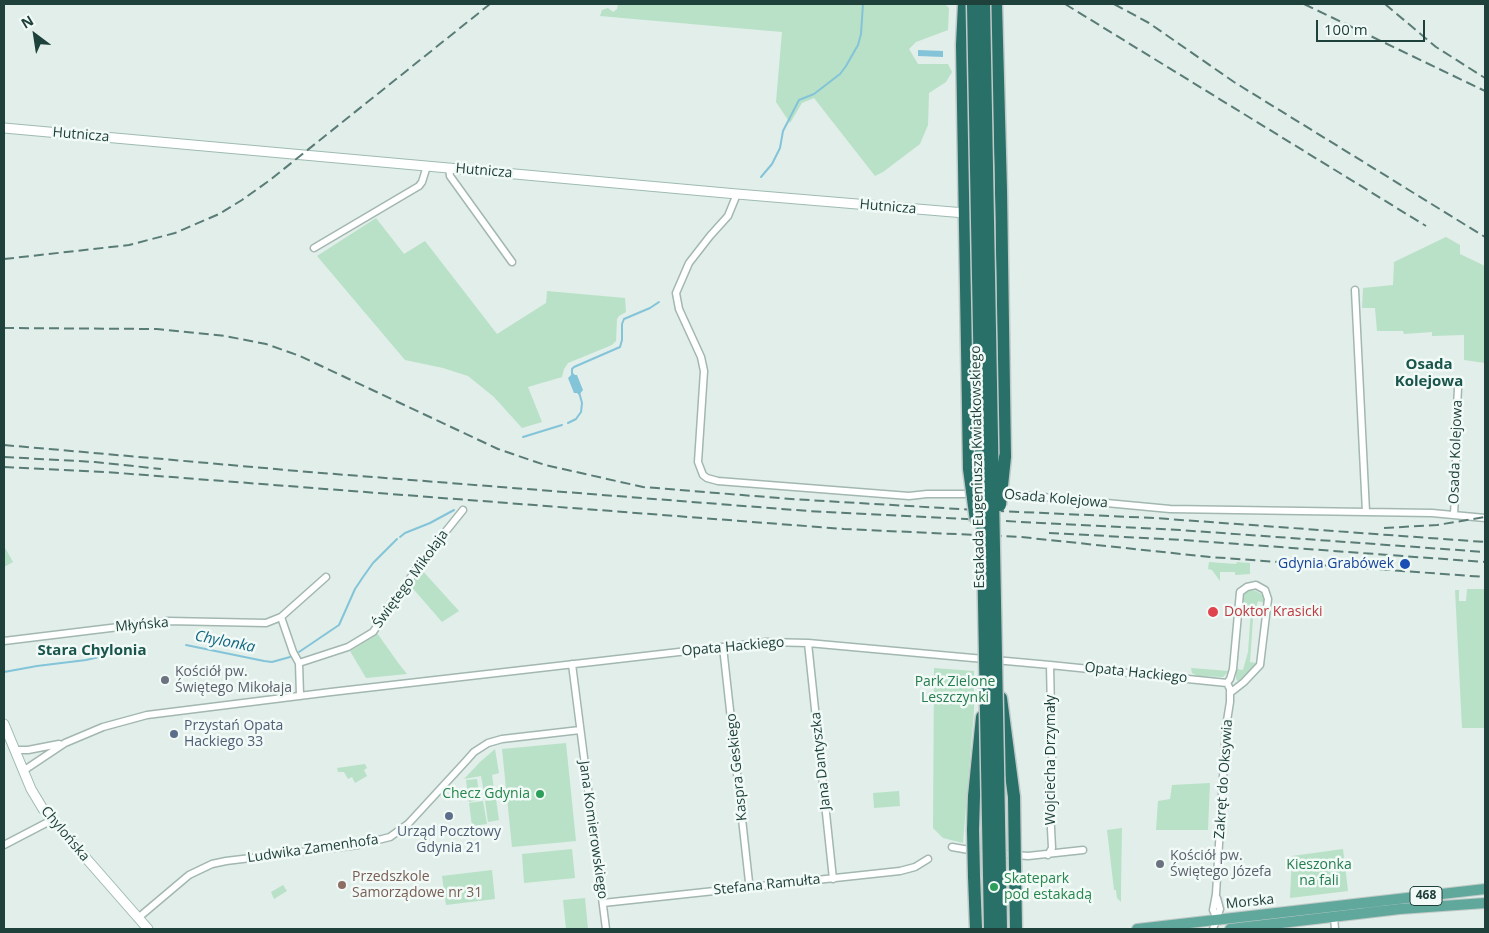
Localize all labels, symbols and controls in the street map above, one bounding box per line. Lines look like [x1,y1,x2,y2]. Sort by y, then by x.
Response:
north arrow [10,10,60,60]
scale bar [1319,10,1428,42]
text: N [17,11,37,33]
text: 100 m [1324,19,1368,39]
street label: Hutnicza [52,124,110,146]
street label: Hutnicza [455,160,513,182]
street label: Hutnicza [859,196,917,218]
street label: Estakada Eugeniusza Kwiatkowskiego [967,345,989,589]
district label: Osada Kolejowa [1395,356,1463,391]
street label: Osada Kolejowa [1446,400,1466,504]
street label: Osada Kolejowa [1003,486,1109,512]
street label: Świętego Mikołaja [370,527,452,631]
place label: Gdynia Grabówek [1278,556,1394,572]
marker: Gdynia Grabówek [1398,557,1412,571]
place label: Doktor Krasicki [1224,604,1323,620]
marker: Doktor Krasicki [1206,605,1220,619]
street label: Młyńska [115,614,169,636]
water label: Chylonka [193,627,257,657]
street label: Opata Hackiego [681,634,785,660]
district label: Stara Chylonia [38,642,146,660]
street label: Opata Hackiego [1084,659,1188,687]
place label: Kościół pw. Świętego Mikołaja [175,664,292,696]
marker: Kościół pw. Świętego Mikołaja [159,674,171,686]
park label: Park Zielone Leszczynki [915,674,995,706]
street label: Wojciecha Drzymały [1043,695,1059,825]
street label: Jana Dantyszka [808,711,834,811]
street label: Kaspra Geskiego [723,712,751,822]
place label: Przystań Opata Hackiego 33 [184,718,283,750]
street label: Zakręt do Oksywia [1211,719,1237,839]
marker: Przystań Opata Hackiego 33 [168,728,180,740]
street label: Jana Komierowskiego [575,760,611,900]
place label: Checz Gdynia [442,786,530,802]
marker: Checz Gdynia [534,788,546,800]
street label: Chylońska [37,803,93,865]
marker: Urząd Pocztowy Gdynia 21 [443,810,455,822]
place label: Urząd Pocztowy Gdynia 21 [397,824,501,856]
street label: Ludwika Zamenhofa [246,831,380,867]
place label: Kościół pw. Świętego Józefa [1170,848,1272,880]
park label: Kieszonka na fali [1286,857,1352,890]
marker: Kościół pw. Świętego Józefa [1154,858,1166,870]
place label: Przedszkole Samorządowe nr 31 [352,869,482,902]
street label: Stefana Ramułta [713,871,821,899]
place label: Skatepark pod estakadą [1004,871,1092,904]
marker: Przedszkole Samorządowe nr 31 [336,879,348,891]
marker: Skatepark pod estakadą [988,881,1000,893]
road number: 468 [1410,886,1442,906]
street label: Morska [1225,891,1275,913]

